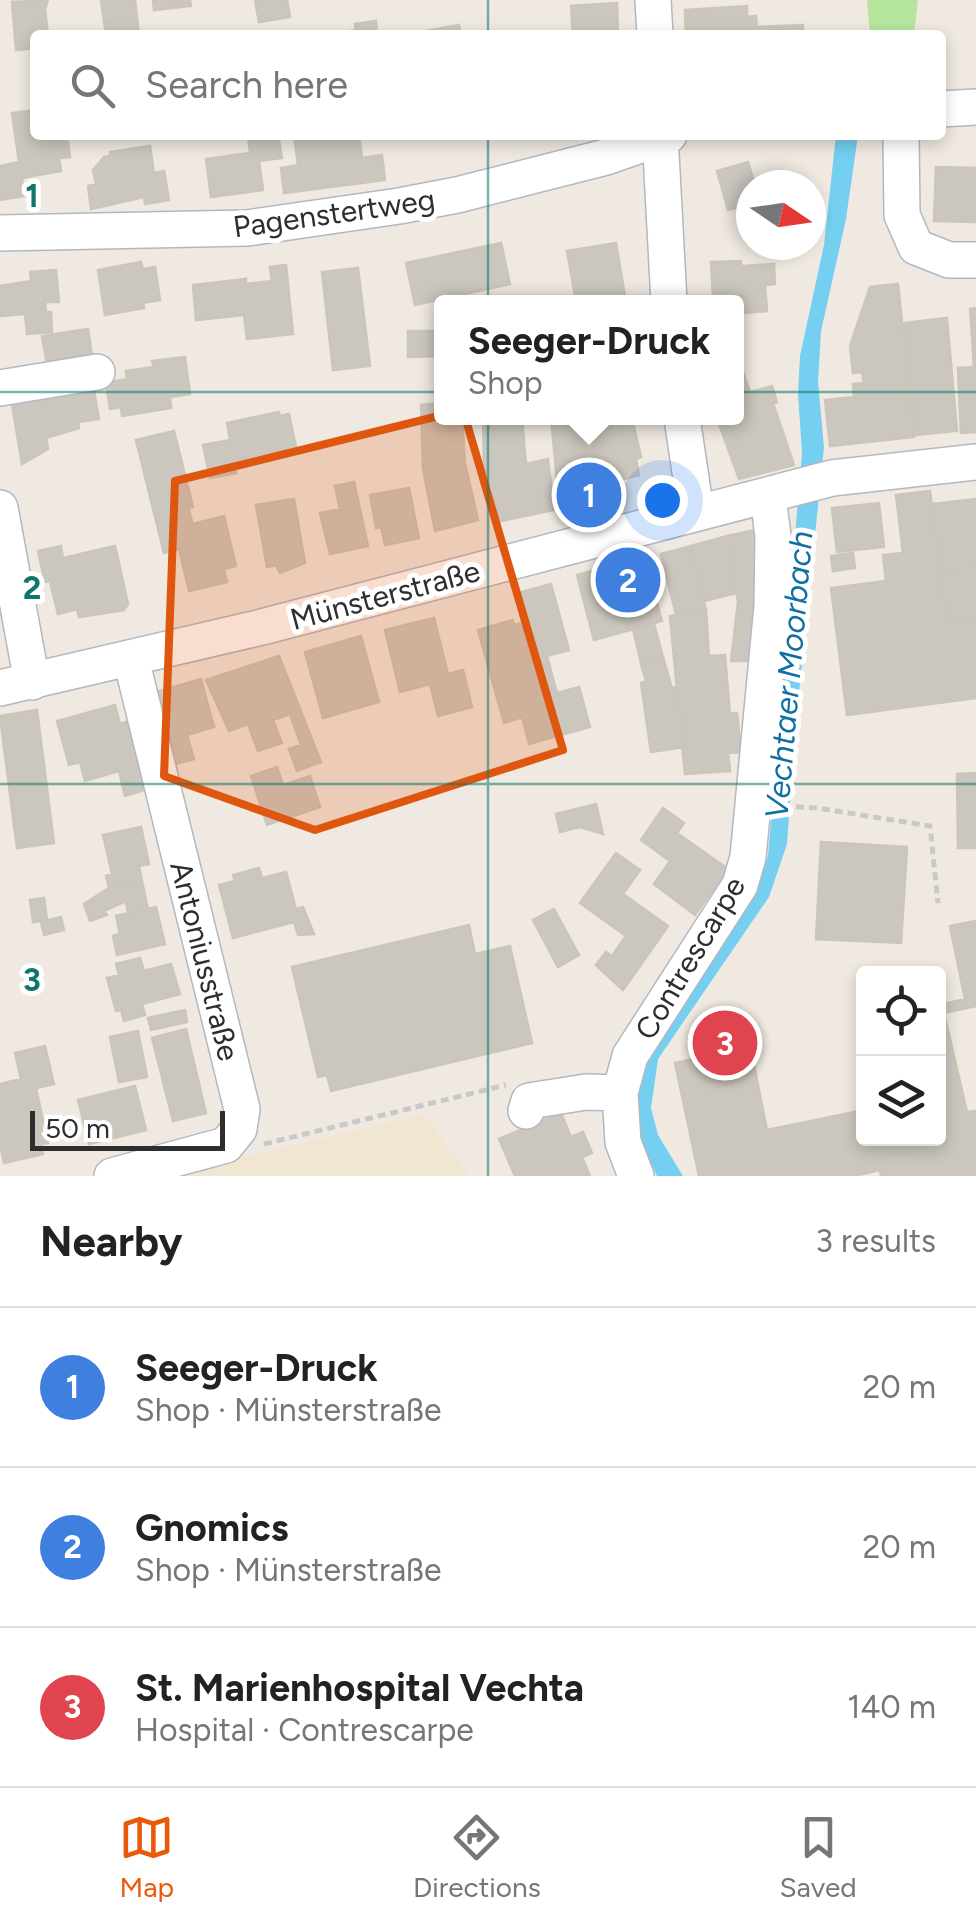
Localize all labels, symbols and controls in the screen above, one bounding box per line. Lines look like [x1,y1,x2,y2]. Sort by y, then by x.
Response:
search box [30,30,946,140]
icon: search [65,58,120,113]
text: Search here [145,62,348,108]
north arrow [736,170,826,260]
text: 1 [25,177,39,215]
street label: Pagenstertweg [231,181,437,245]
popup [434,295,744,425]
text: Seeger-Druck [468,318,710,364]
text: Shop [468,364,543,402]
pin: 1 [556,458,622,532]
your location [637,475,688,526]
water label: Vechtaer Moorbach [757,529,821,821]
pin: 2 [596,542,660,618]
street label: Münsterstraße [286,552,484,638]
text: 2 [23,569,41,607]
street label: Antoniusstraße [162,857,248,1065]
street label: Contrescarpe [627,870,753,1046]
text: 3 [23,961,41,999]
map controls [856,966,946,1146]
button: locate [856,966,946,1056]
pin: 3 [692,1006,758,1080]
button: layers [856,1056,946,1146]
scale bar [30,1106,225,1150]
text: 50 m [45,1111,110,1145]
text: Nearby [40,1216,182,1267]
text: 3 results [816,1222,936,1260]
text: Seeger-Druck [135,1345,378,1391]
text: 1 [66,1368,79,1406]
text: 20 m [862,1368,936,1406]
text: Shop · Münsterstraße [135,1391,442,1429]
text: Gnomics [135,1505,288,1551]
text: 2 [63,1528,82,1566]
text: 20 m [862,1528,936,1566]
text: Shop · Münsterstraße [135,1551,442,1589]
text: St. Marienhospital Vechta [135,1665,584,1711]
text: 3 [64,1688,81,1726]
text: 140 m [847,1688,936,1726]
text: Hospital · Contrescarpe [135,1711,474,1749]
tab: Map [119,1810,174,1904]
tab: Directions [413,1810,541,1904]
tab: Saved [779,1810,857,1904]

